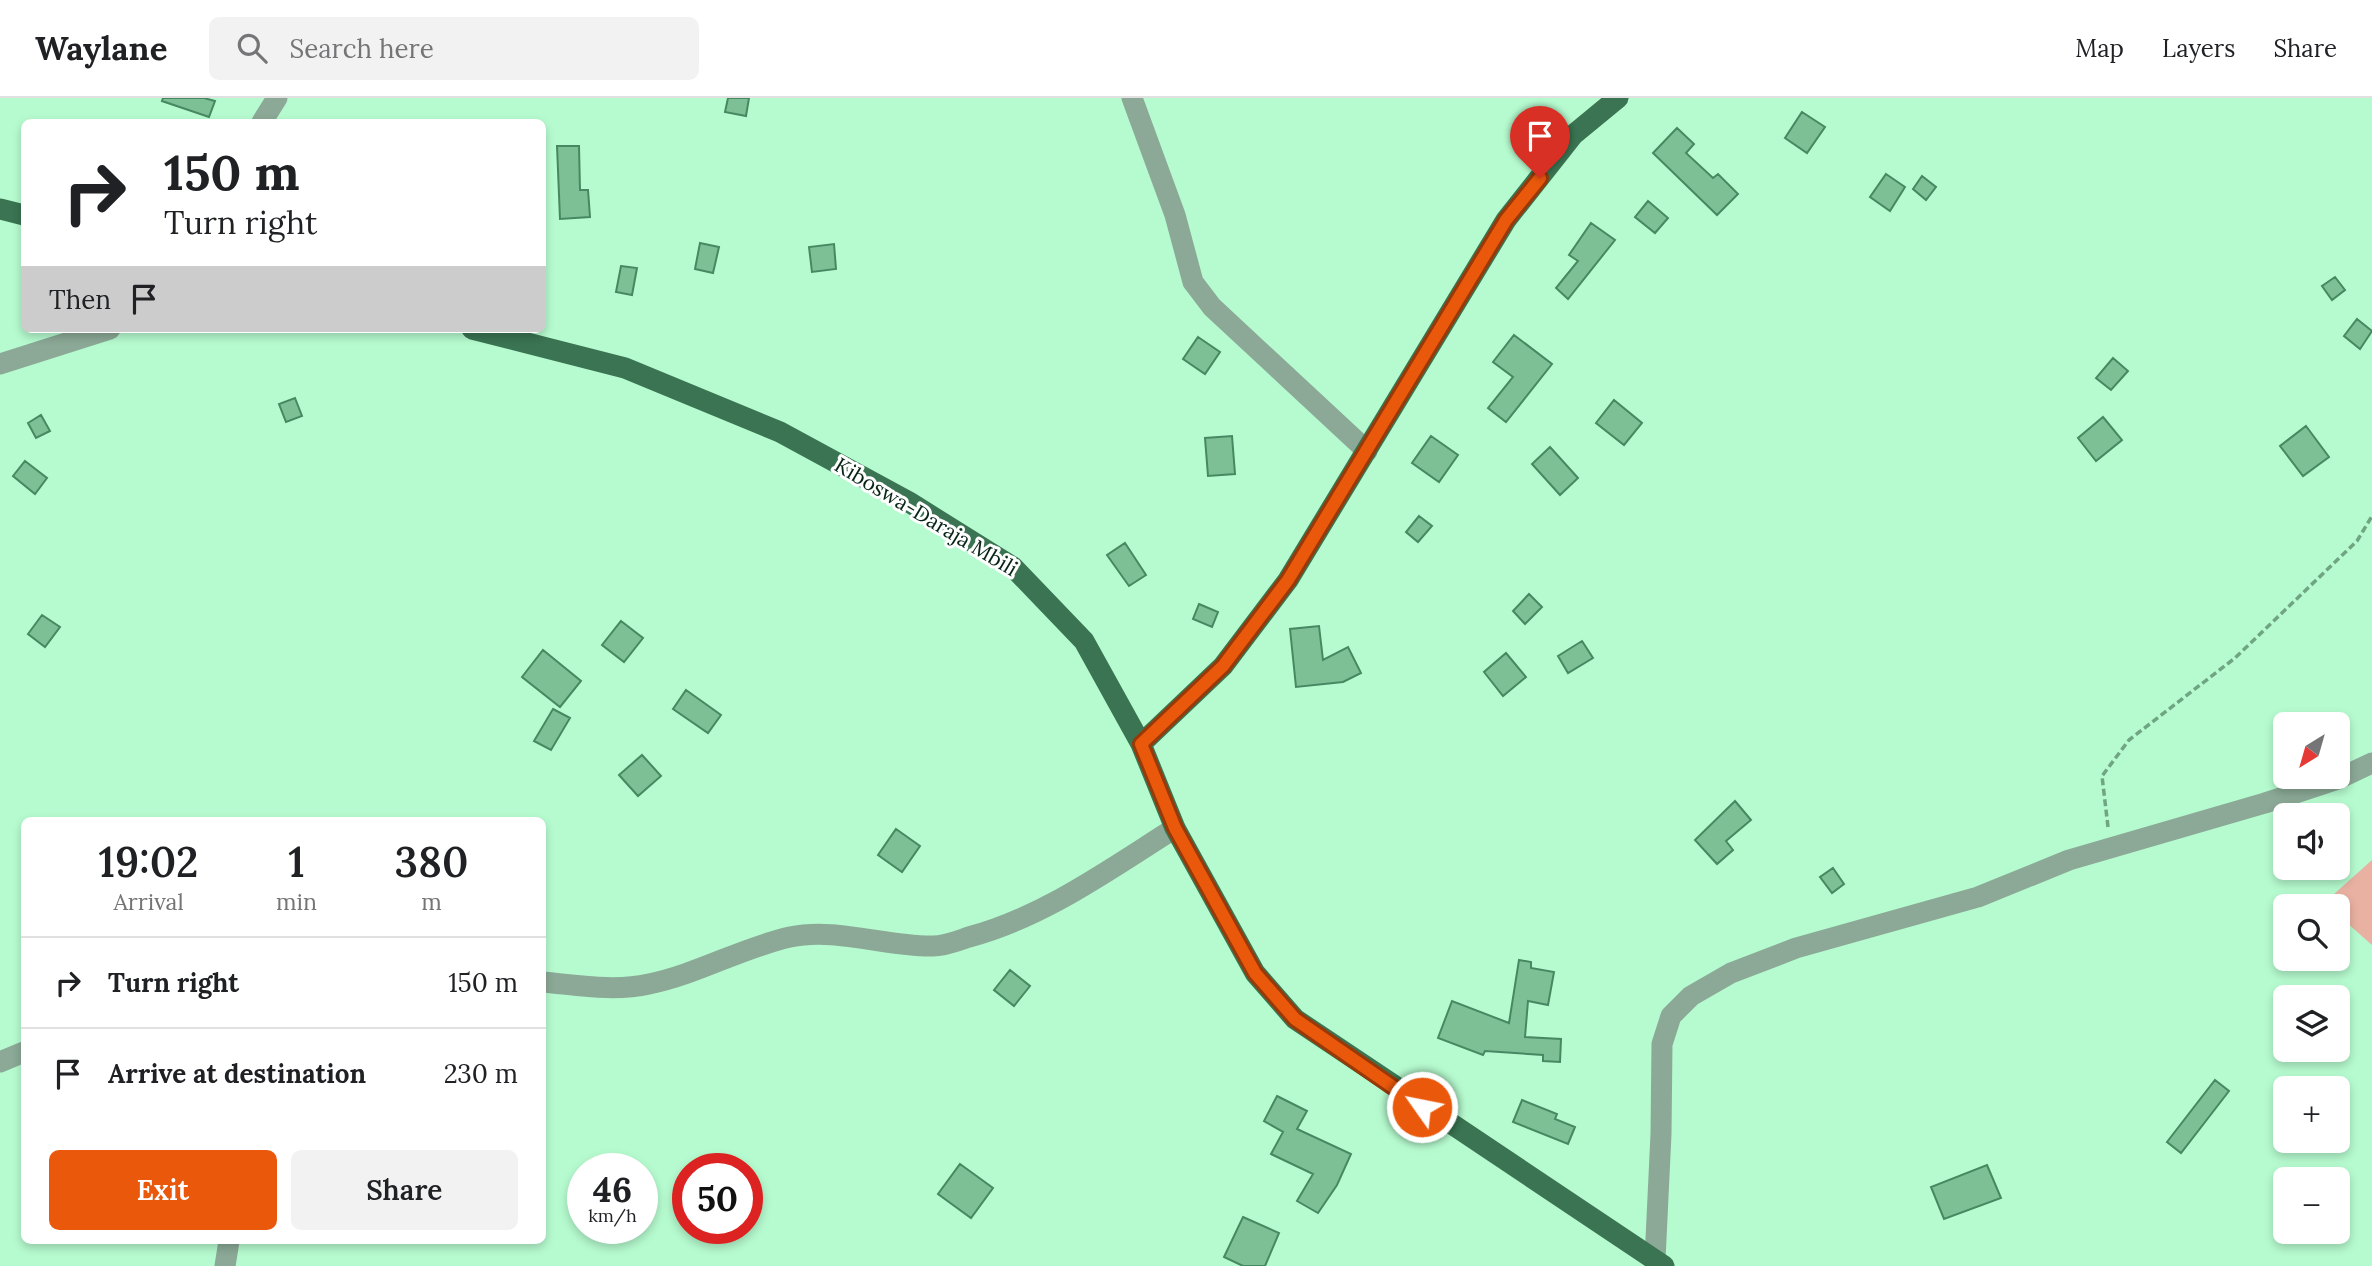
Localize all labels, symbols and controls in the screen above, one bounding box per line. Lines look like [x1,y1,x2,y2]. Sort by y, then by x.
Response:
search box [209,17,699,80]
text: Waylane [35,27,167,69]
icon: search [233,29,271,67]
text: Search here [289,32,434,65]
text: Map [2075,33,2124,64]
text: Layers [2162,33,2235,64]
text: Share [2273,33,2337,64]
pin [1510,106,1570,178]
icon: arrive [1521,117,1559,155]
text: 150 m [164,141,300,203]
icon: right [49,147,140,238]
text: Turn right [164,202,317,243]
icon: arrive [125,280,163,318]
text: Then [49,283,111,316]
street label: Kiboswa-Daraja Mbili [830,451,1023,582]
north arrow [2273,712,2350,789]
map controls [2273,712,2350,1244]
button: sound [2273,803,2350,880]
text: 19:02 [99,835,199,889]
text: 1 [288,835,305,889]
text: 380 [395,835,468,889]
text: Arrival [113,887,184,916]
text: min [276,887,317,916]
text: m [421,887,442,916]
button: search [2273,894,2350,971]
icon: right [49,964,87,1002]
text: Turn right [108,966,239,999]
text: 150 m [448,966,518,999]
button: layers [2273,985,2350,1062]
icon: arrive [49,1055,87,1093]
text: Arrive at destination [108,1057,366,1090]
text: 230 m [444,1057,518,1090]
position arrow [1385,1070,1459,1144]
button: + [2273,1076,2350,1153]
button: Exit [49,1150,277,1230]
button: Share [291,1150,518,1230]
speed limit sign: 50 [672,1153,763,1244]
text: 46 [593,1167,632,1212]
button: − [2273,1167,2350,1244]
text: km/h [588,1204,637,1227]

